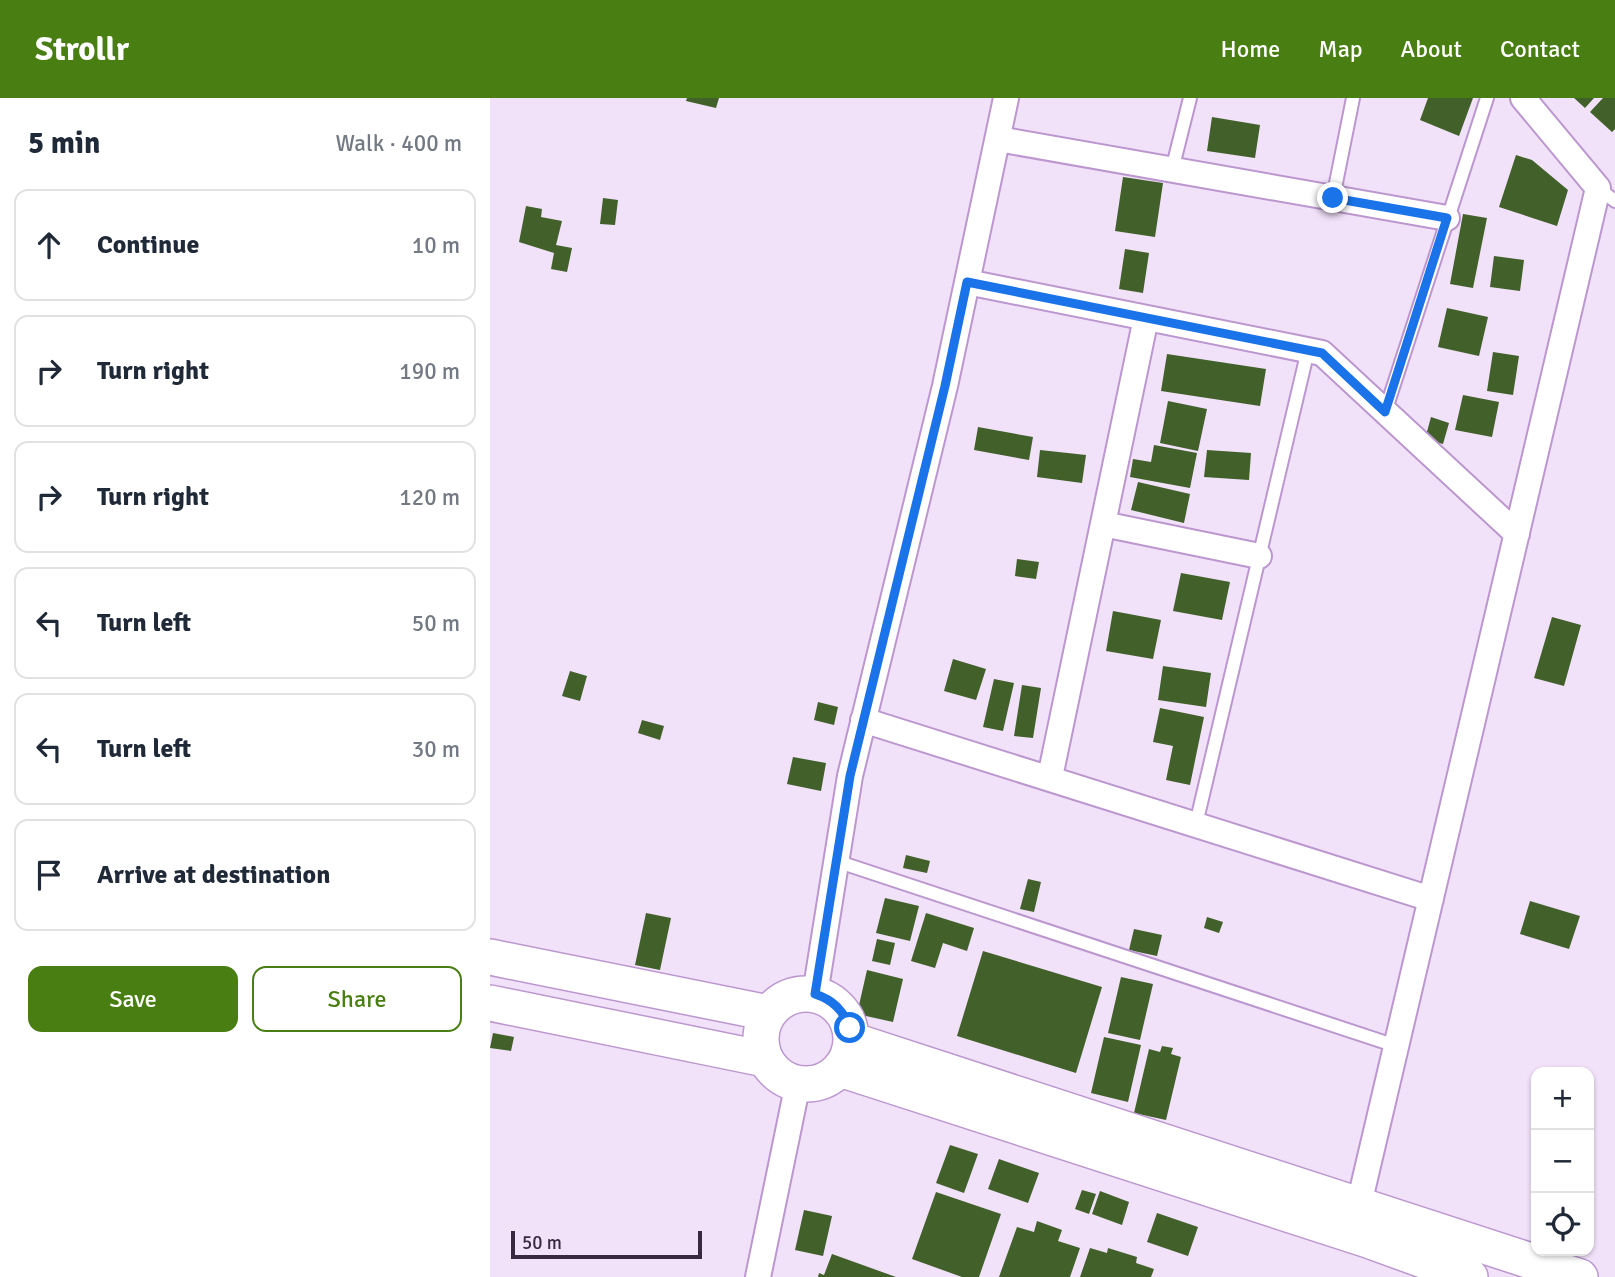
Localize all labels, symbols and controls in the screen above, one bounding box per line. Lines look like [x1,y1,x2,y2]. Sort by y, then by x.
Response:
text: Strollr [35,29,129,70]
text: Home [1220,34,1280,64]
text: Map [1318,34,1363,64]
text: About [1401,34,1462,64]
text: Contact [1500,34,1580,64]
text: 5 min [28,125,100,162]
text: Walk · 400 m [336,129,462,158]
route end [1317,182,1348,213]
icon: ahead [30,226,68,264]
text: Continue [97,229,199,261]
text: 10 m [412,231,460,260]
icon: right [30,352,68,390]
text: Turn right [97,355,209,387]
text: 190 m [399,357,460,386]
icon: right [30,478,68,516]
text: Turn right [97,481,209,513]
text: 120 m [399,483,460,512]
icon: left [30,604,68,642]
text: Turn left [97,607,191,639]
text: 50 m [412,609,460,638]
icon: left [30,730,68,768]
text: Turn left [97,733,191,765]
text: 30 m [412,735,460,764]
icon: arrive [30,856,68,894]
text: Arrive at destination [97,859,330,891]
button: Save [28,966,238,1032]
button: Share [252,966,462,1032]
route start [834,1012,865,1043]
map controls [1531,1067,1594,1256]
button: + [1531,1067,1594,1130]
button: − [1531,1130,1594,1193]
button: locate [1531,1193,1594,1256]
scale bar [511,1228,702,1260]
text: 50 m [522,1231,562,1255]

